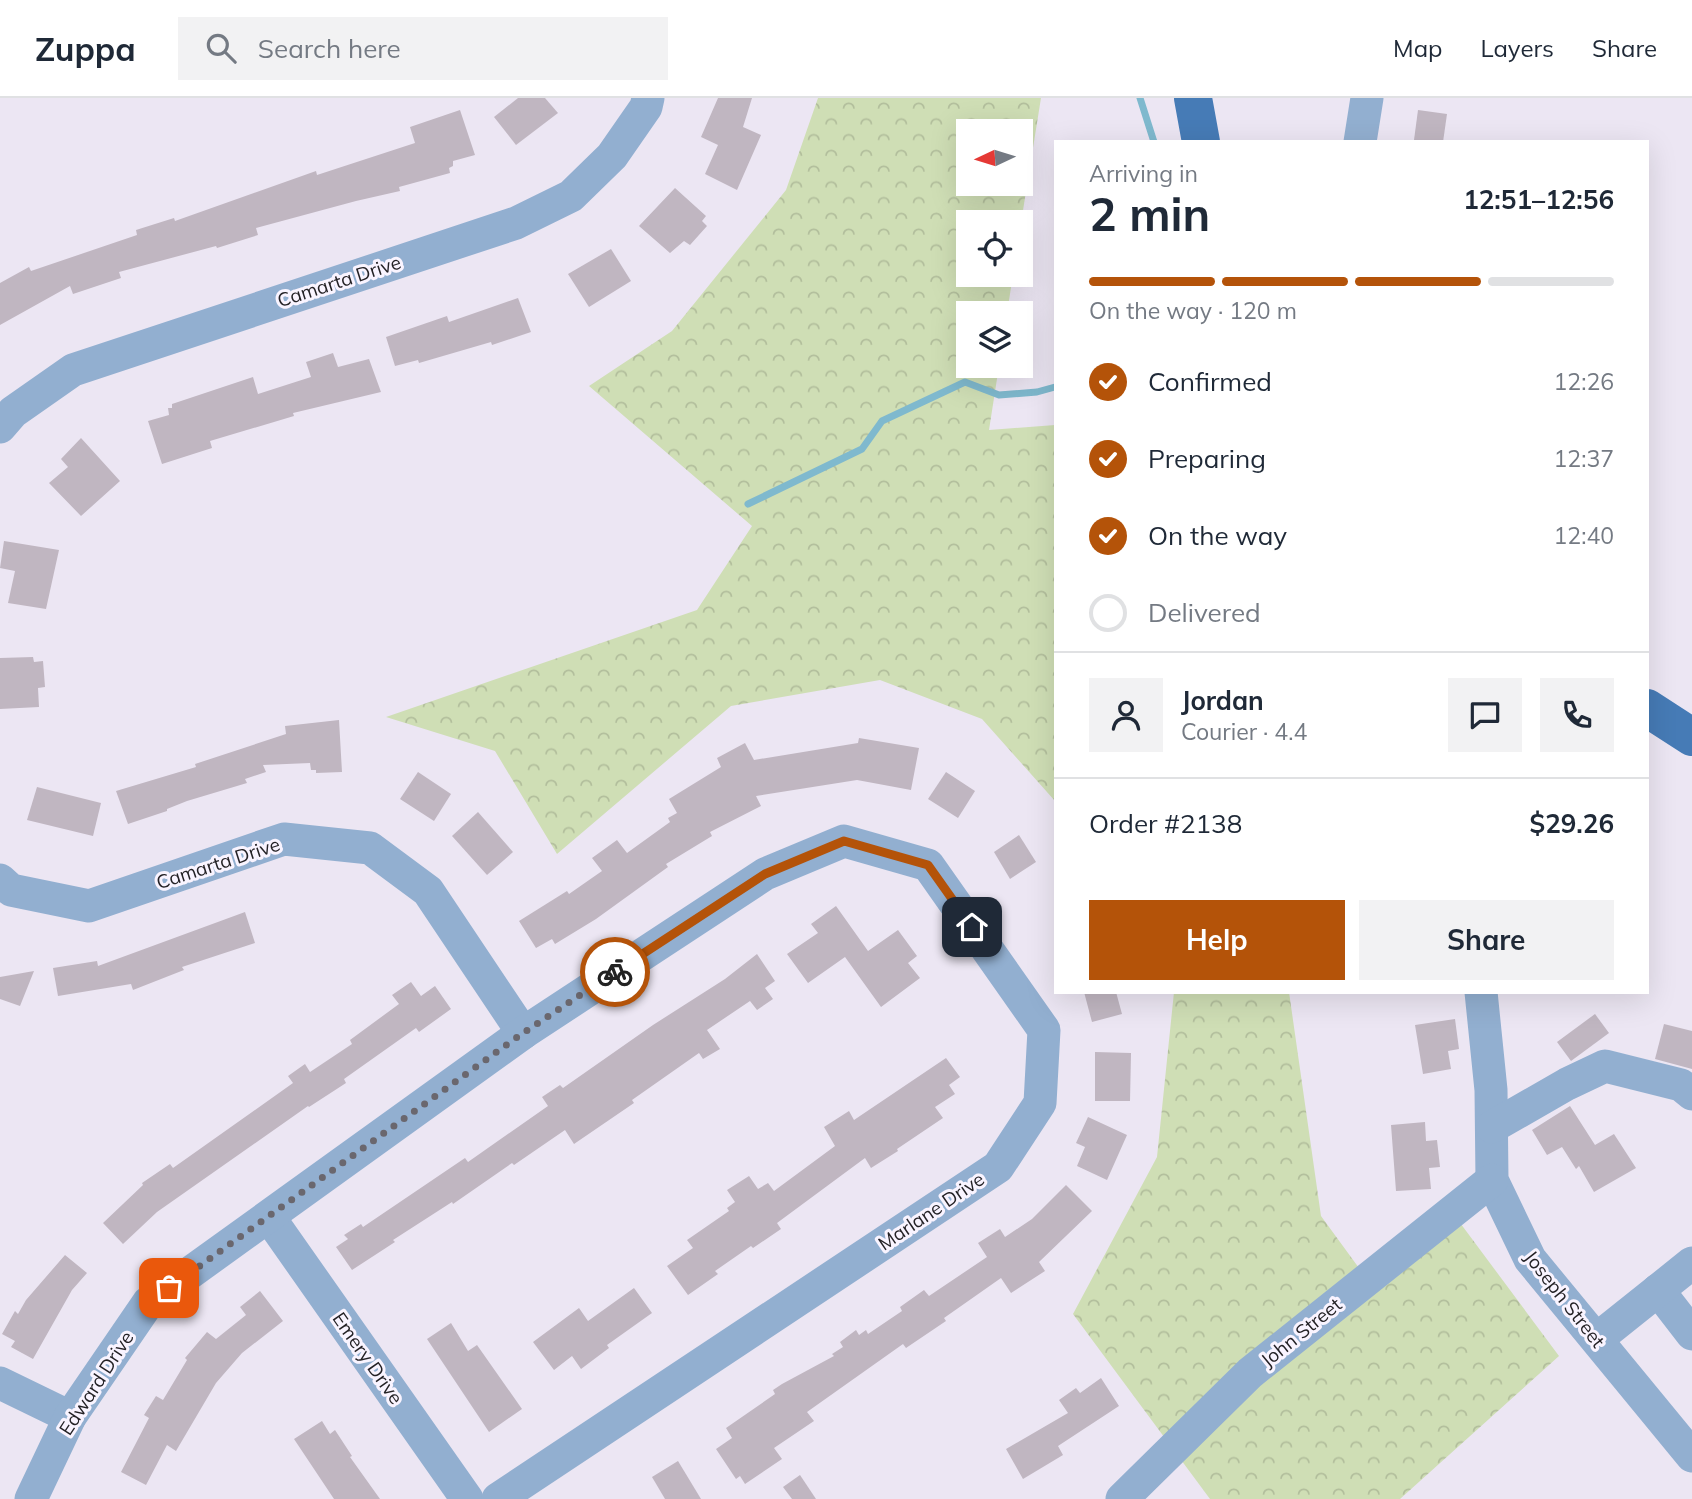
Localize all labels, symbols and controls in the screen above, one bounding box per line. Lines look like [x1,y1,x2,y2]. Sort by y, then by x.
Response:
search box [178,17,668,80]
text: Zuppa [35,28,136,69]
icon: search [202,29,240,67]
text: Search here [258,32,401,65]
text: Map [1393,33,1442,63]
text: Layers [1480,33,1554,63]
text: Share [1592,33,1657,63]
north arrow [956,119,1032,196]
map controls [956,119,1033,378]
text: Arriving in [1089,159,1198,188]
text: 12:51–12:56 [1463,183,1614,216]
text: 2 min [1089,185,1210,243]
button: locate [956,210,1033,287]
street label: Camarta Drive [274,250,404,312]
text: On the way · 120 m [1089,296,1297,325]
button: layers [956,301,1033,378]
icon: check [1089,363,1127,401]
text: Confirmed [1148,365,1272,398]
text: 12:26 [1554,367,1614,396]
icon: check [1089,440,1127,478]
text: Preparing [1148,442,1266,475]
text: 12:37 [1554,444,1614,473]
icon: check [1089,517,1127,555]
text: On the way [1148,519,1287,552]
text: 12:40 [1554,521,1614,550]
text: Delivered [1148,596,1261,629]
button: person [1089,678,1163,752]
button: chat [1448,678,1522,752]
button: phone [1540,678,1614,752]
text: Jordan [1181,684,1264,717]
text: Courier · 4.4 [1181,717,1307,746]
text: Order #2138 [1089,807,1242,840]
text: $29.26 [1530,807,1614,840]
street label: Camarta Drive [153,832,283,894]
pin [942,897,1002,957]
button: Help [1089,900,1345,980]
button: Share [1359,900,1614,980]
icon: home [953,908,991,946]
courier [580,937,650,1007]
icon: bike [596,953,634,991]
street label: Marlane Drive [873,1167,989,1255]
street label: Joseph Street [1520,1246,1611,1353]
pin [139,1258,199,1318]
icon: bag [150,1269,188,1307]
street label: John Street [1256,1292,1346,1372]
street label: Emery Drive [328,1307,408,1409]
street label: Edward Drive [53,1326,139,1440]

